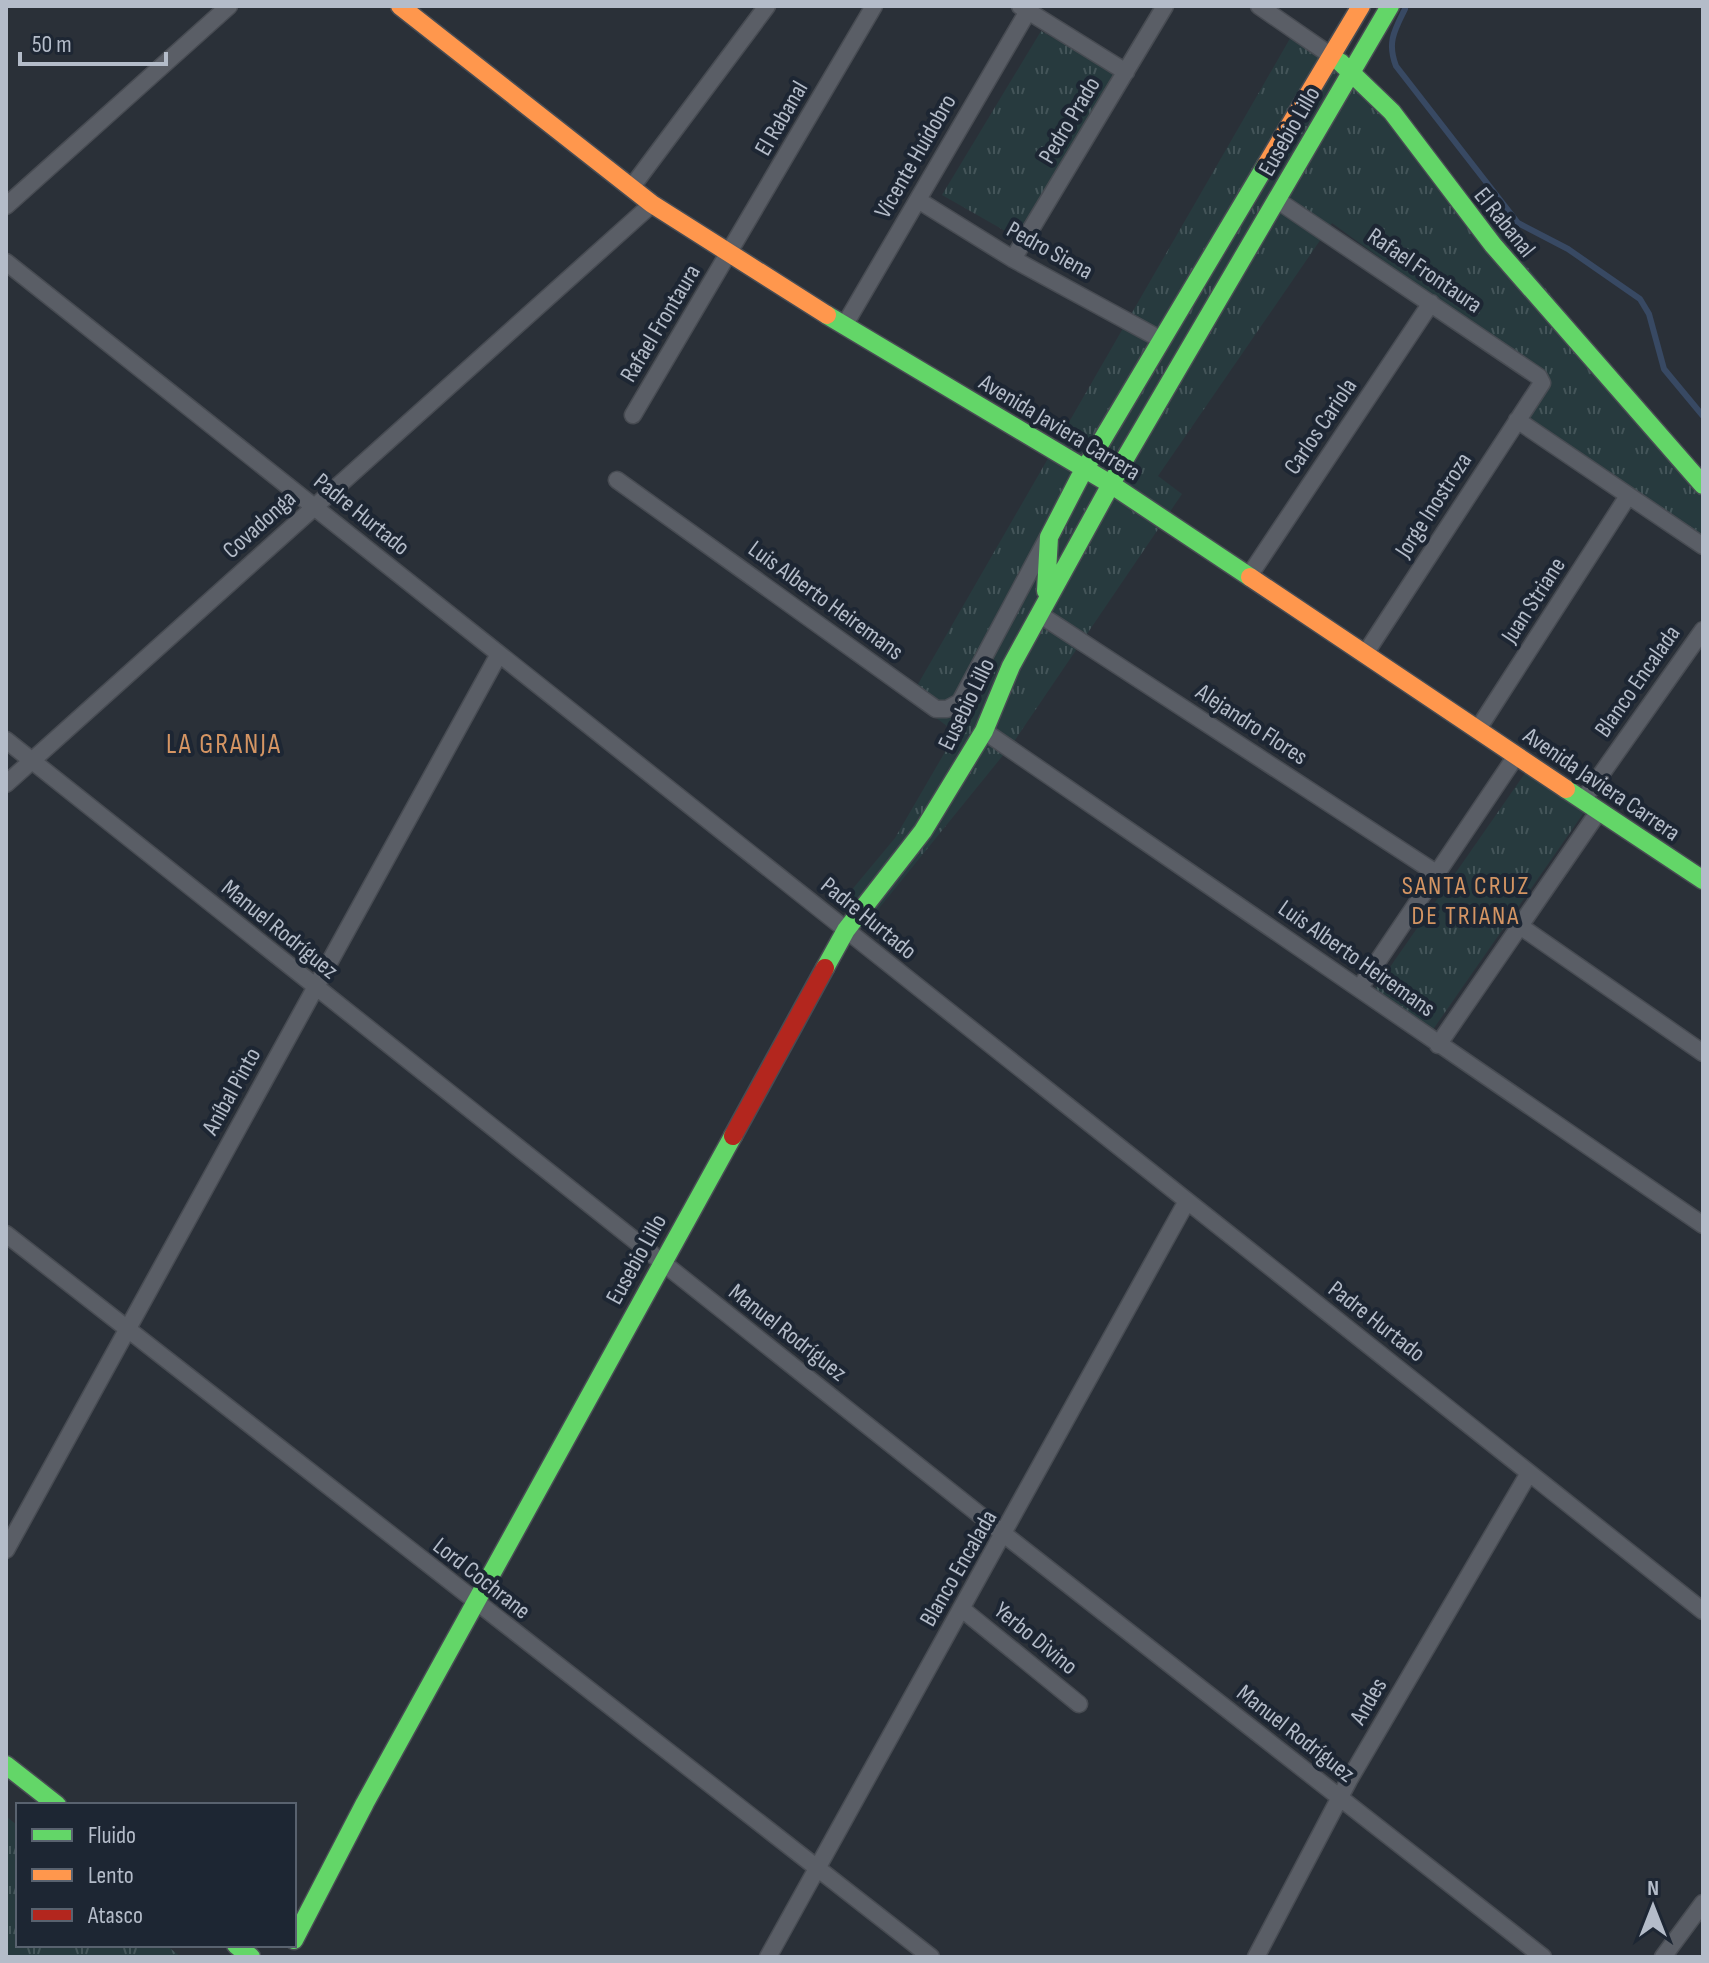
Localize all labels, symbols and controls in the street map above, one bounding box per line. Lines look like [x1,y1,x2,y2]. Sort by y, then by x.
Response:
scale bar [20,16,166,66]
text: 50 m [32,30,72,59]
street label: Pedro Prado [1032,72,1107,169]
street label: El Rabanal [749,76,814,161]
street label: Eusebio Lillo [1252,81,1327,181]
street label: Vicente Huidobro [868,89,963,223]
street label: El Rabanal [1468,182,1541,263]
street label: Pedro Siena [1002,215,1098,286]
street label: Rafael Frontaura [1362,221,1488,319]
street label: Rafael Frontaura [614,259,707,387]
street label: Avenida Javiera Carrera [973,367,1146,487]
street label: Carlos Cariola [1278,373,1363,480]
street label: Jorge Inostroza [1388,447,1478,564]
street label: Padre Hurtado [308,467,415,562]
street label: Covadonga [217,484,302,565]
street label: Luis Alberto Heiremans [743,534,909,666]
street label: Juan Striane [1494,552,1572,649]
street label: Blanco Encalada [1588,620,1686,743]
street label: Eusebio Lillo [932,654,1001,755]
street label: Alejandro Flores [1190,677,1313,771]
street label: Avenida Javiera Carrera [1517,721,1686,848]
district label: LA GRANJA [166,728,282,761]
street label: Padre Hurtado [815,871,922,966]
district label: SANTA CRUZ DE TRIANA [1402,871,1530,932]
street label: Manuel Rodríguez [215,874,344,985]
street label: Luis Alberto Heiremans [1273,894,1441,1023]
street label: Aníbal Pinto [195,1043,267,1141]
street label: Eusebio Lillo [600,1209,673,1309]
street label: Padre Hurtado [1323,1275,1431,1368]
street label: Manuel Rodríguez [723,1277,853,1388]
street label: Blanco Encalada [913,1505,1003,1632]
street label: Lord Cochrane [427,1531,536,1625]
street label: Yerbo Divino [988,1596,1083,1681]
street label: Andes [1343,1673,1393,1731]
street label: Manuel Rodríguez [1231,1678,1361,1789]
legend [16,1803,296,1947]
text: Fluido [88,1821,136,1850]
text: Lento [88,1861,134,1890]
north arrow [1613,1867,1693,1947]
text: N [1647,1875,1659,1902]
text: Atasco [87,1901,143,1930]

